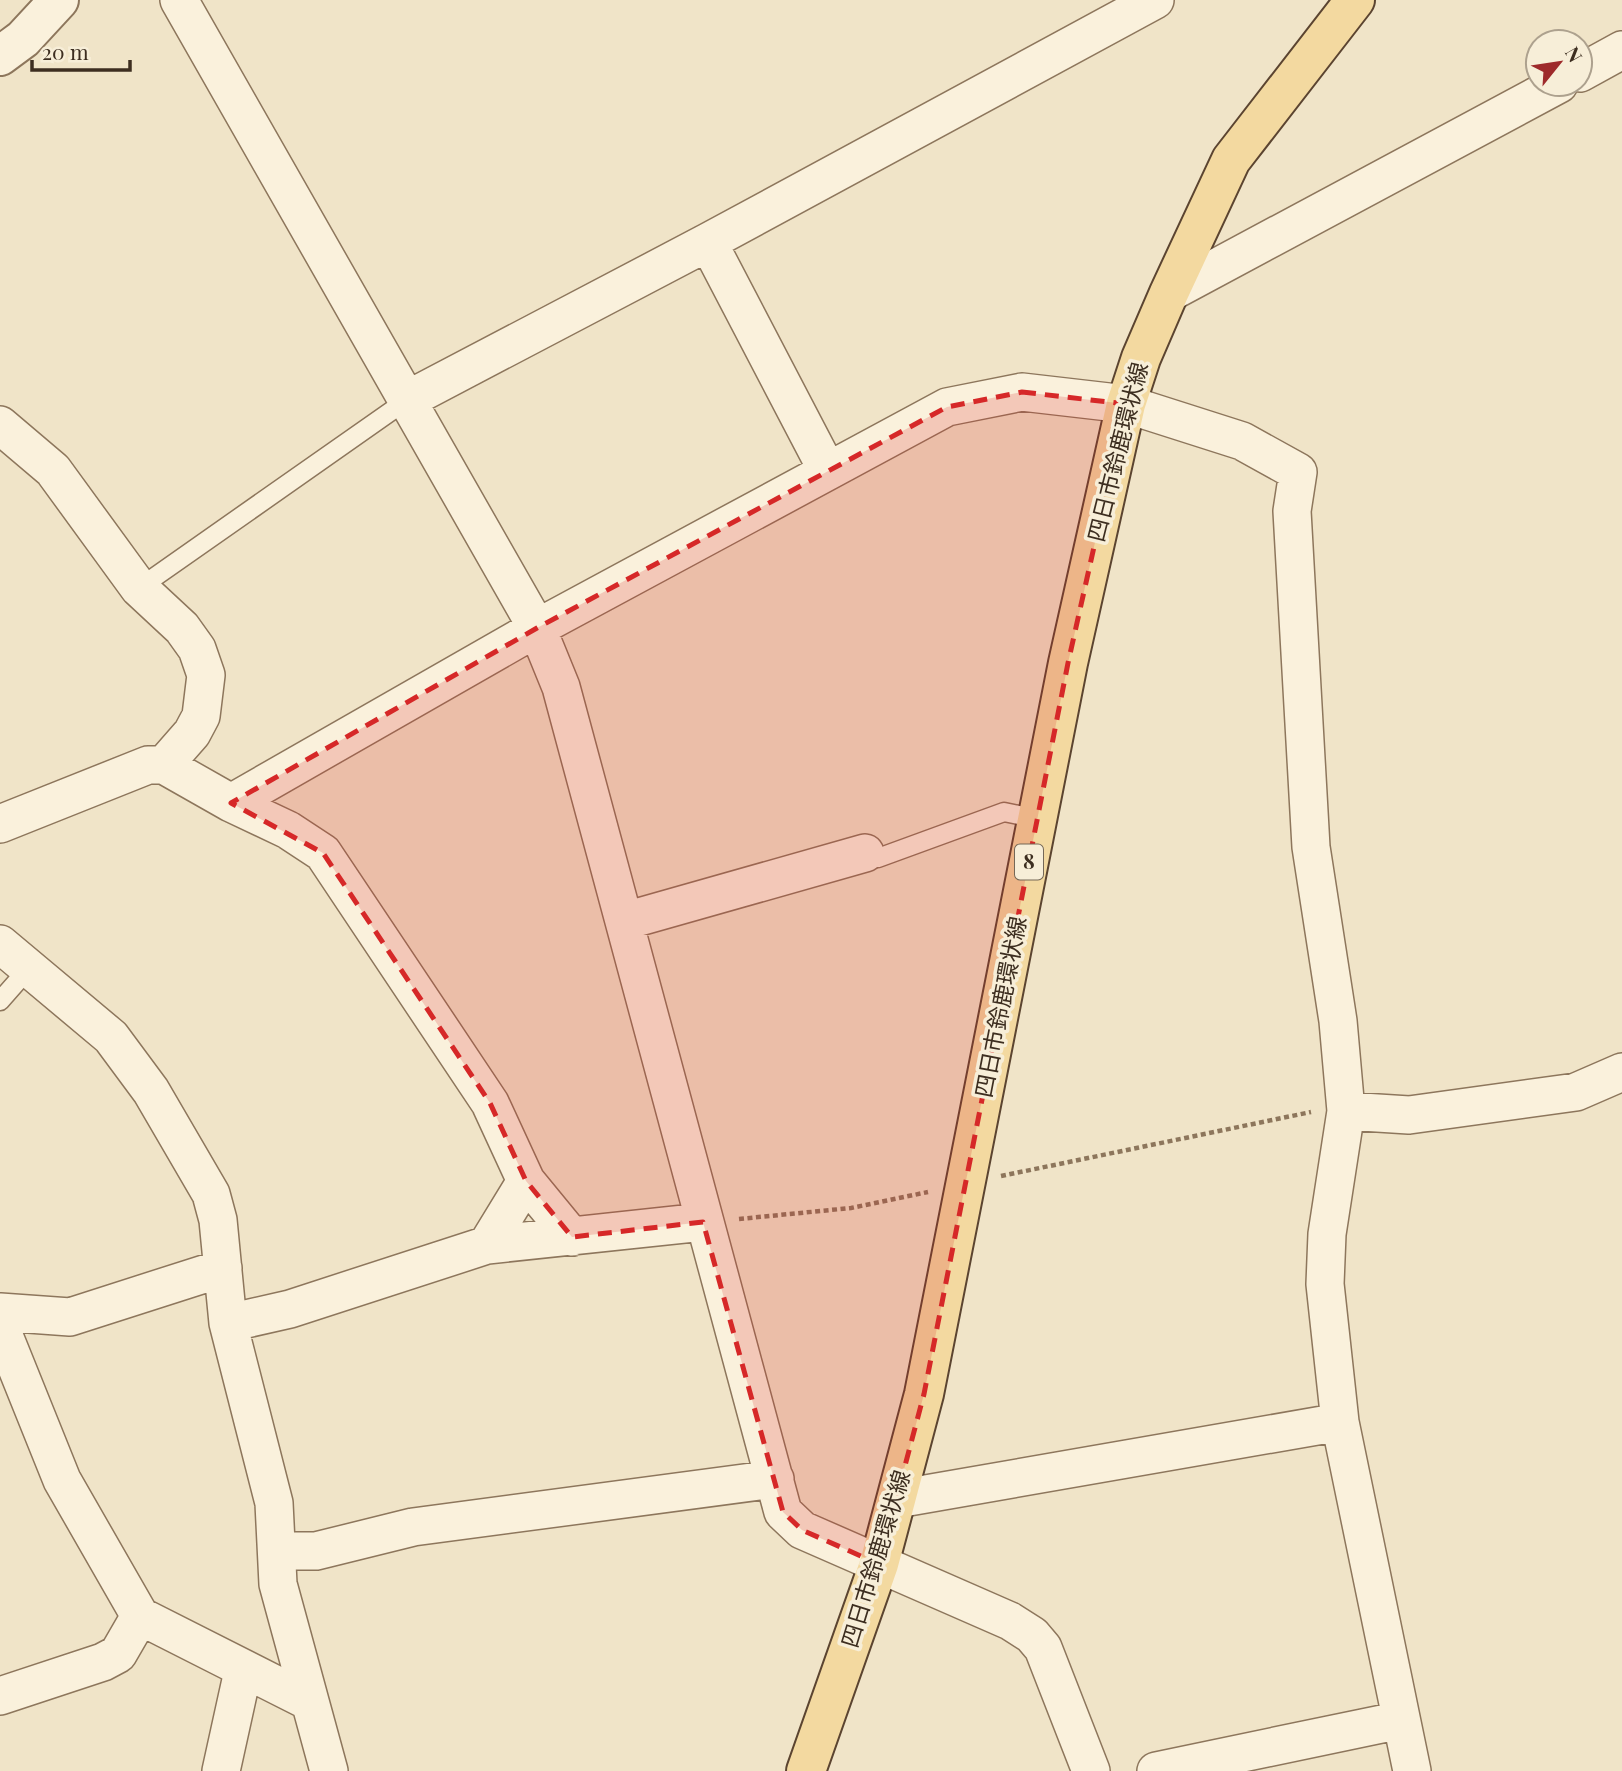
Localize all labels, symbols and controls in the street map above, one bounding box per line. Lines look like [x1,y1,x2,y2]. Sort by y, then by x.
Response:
scale bar [32,28,130,72]
north arrow [1524,28,1594,98]
text: 20 m [42,37,89,65]
text: N [1560,42,1589,67]
street label: 四日市鈴鹿環状線 [1079,359,1154,545]
road number: 8 [1015,844,1043,880]
street label: 四日市鈴鹿環状線 [967,913,1032,1100]
street label: 四日市鈴鹿環状線 [833,1466,916,1651]

